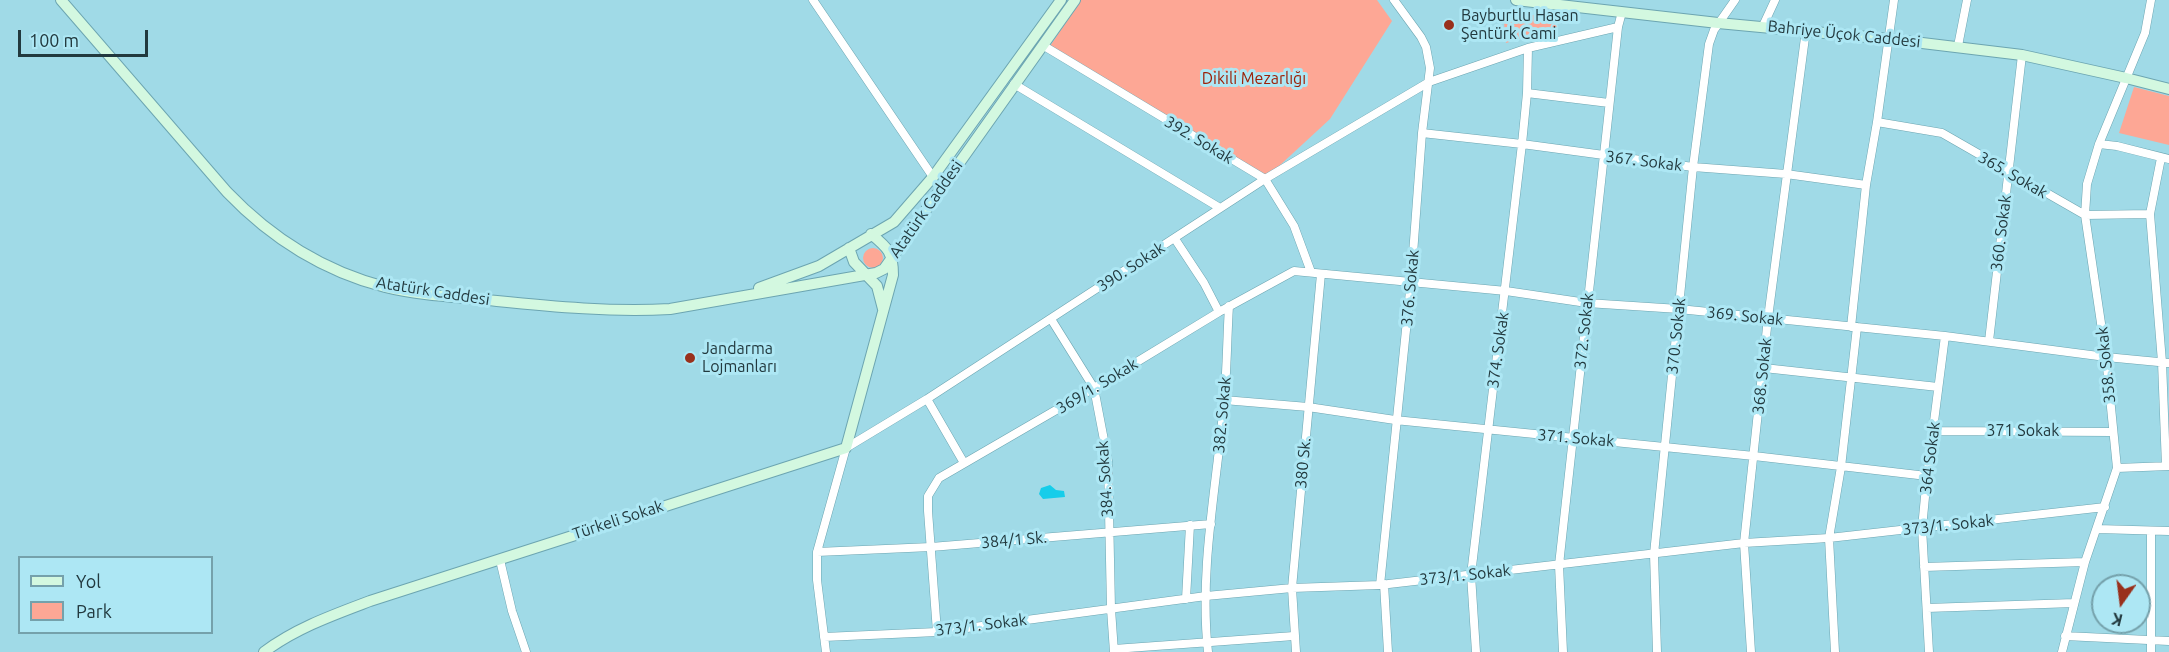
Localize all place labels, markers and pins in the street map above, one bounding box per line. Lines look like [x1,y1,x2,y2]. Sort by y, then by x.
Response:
place label: Bayburtlu Hasan Şentürk Cami [1461,6,1579,44]
marker: Bayburtlu Hasan Şentürk Cami [1442,18,1456,32]
place label: Jandarma Lojmanları [702,339,777,377]
marker: Jandarma Lojmanları [683,351,697,365]

